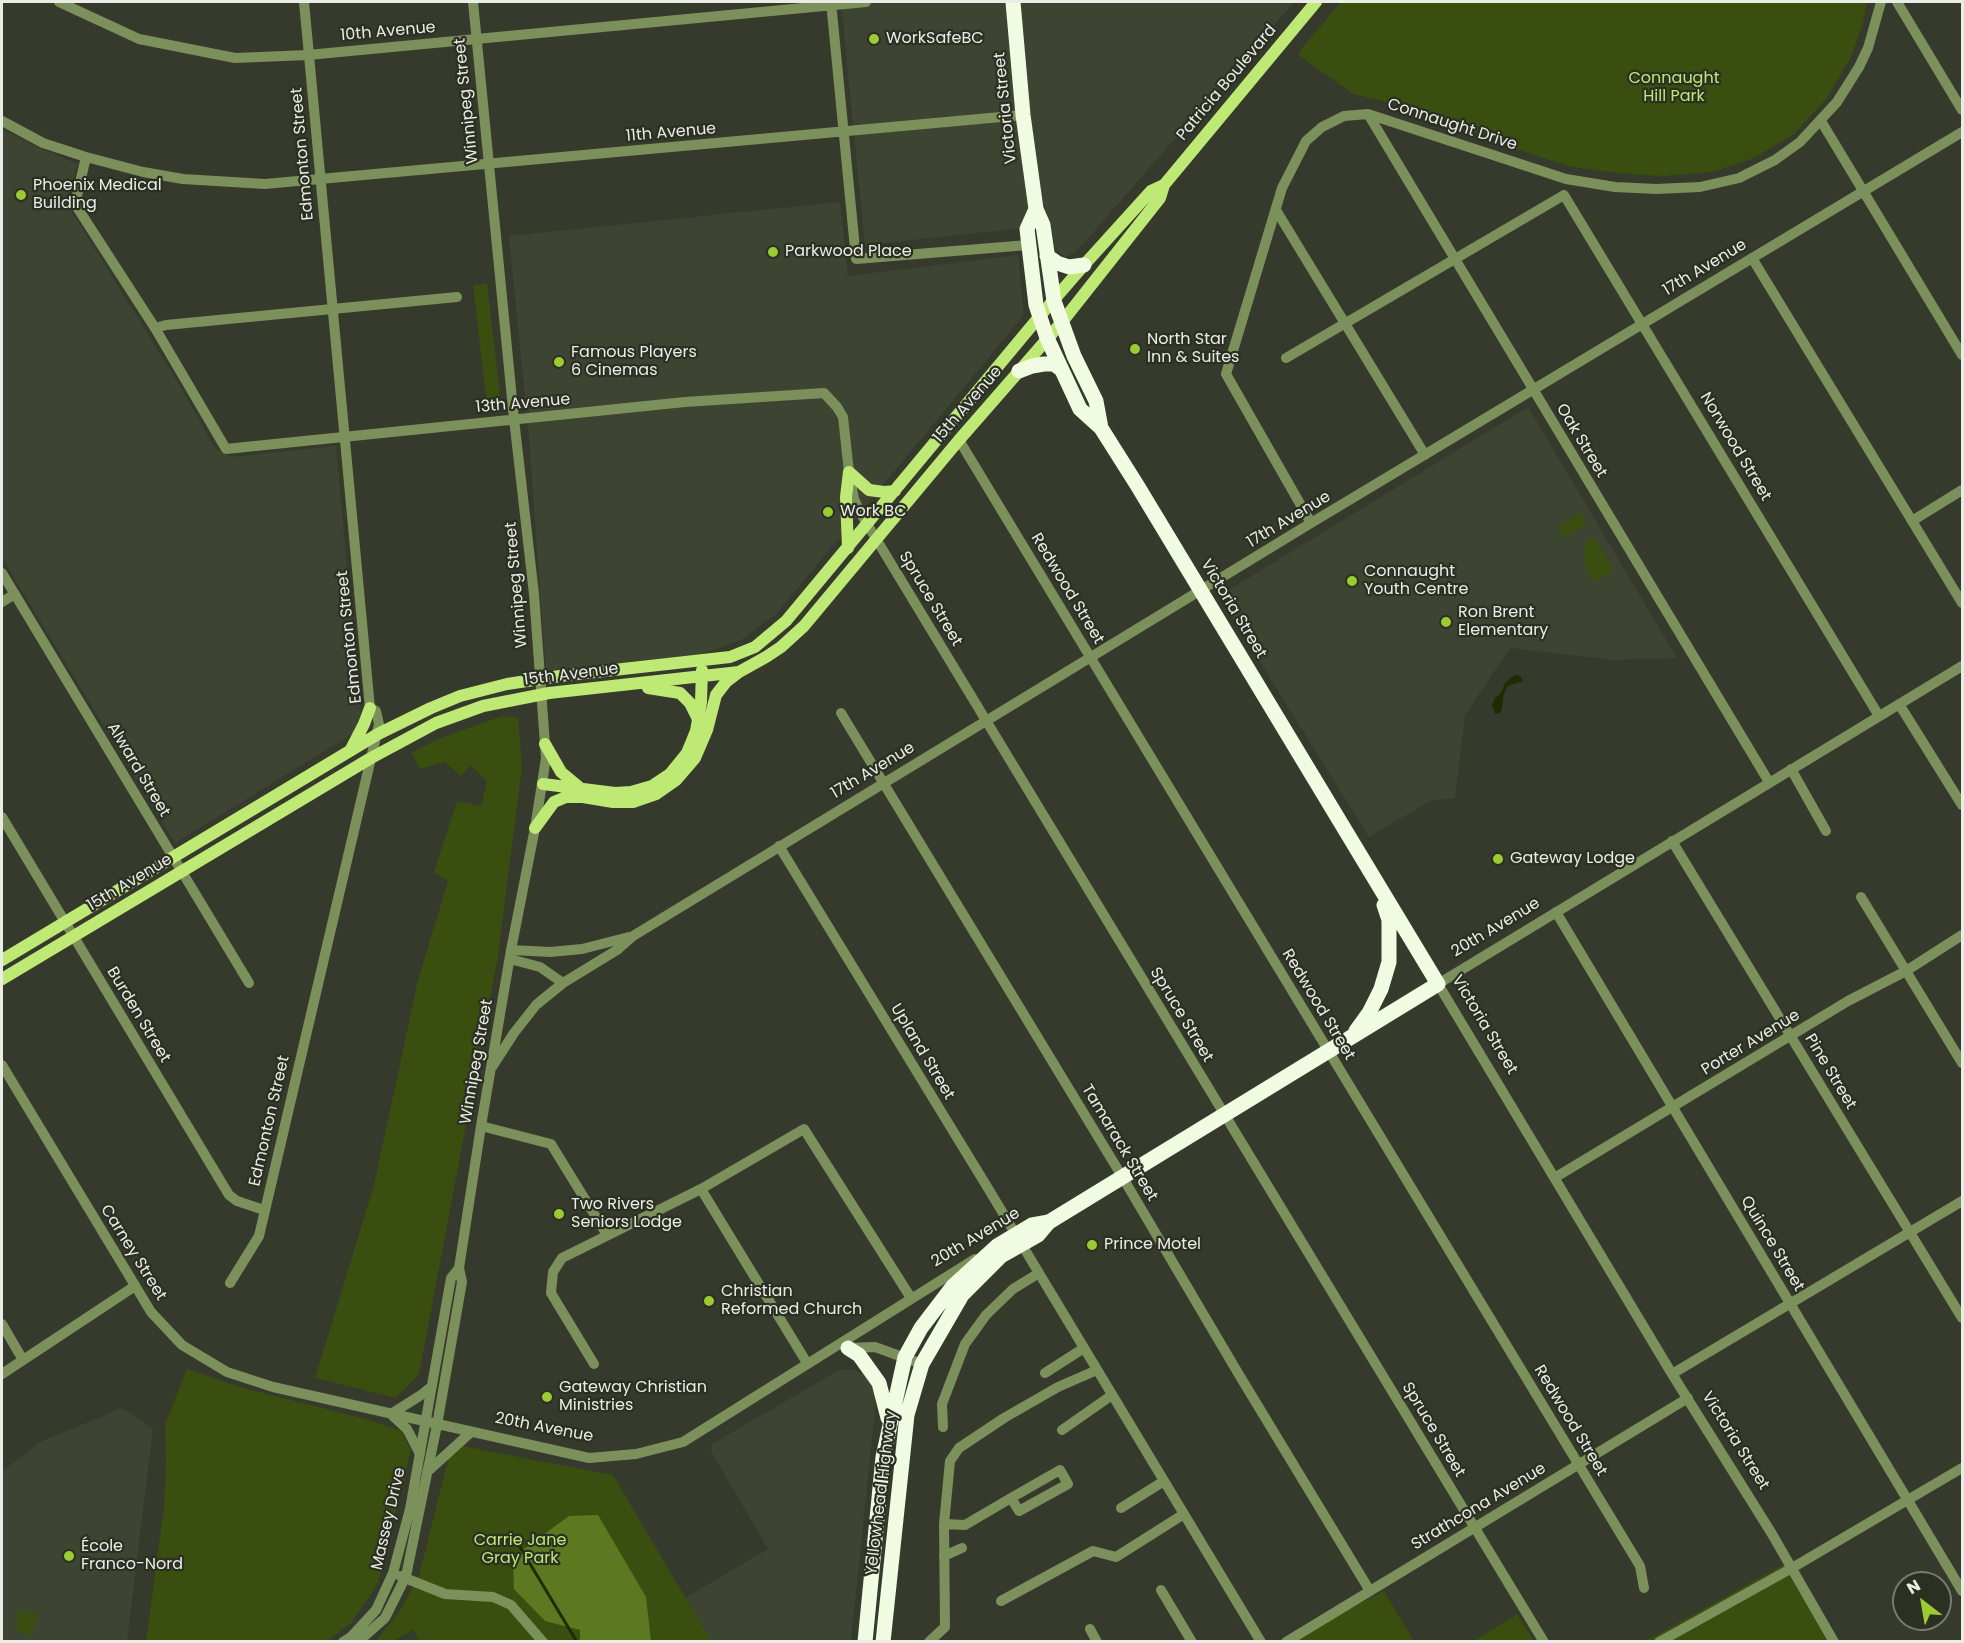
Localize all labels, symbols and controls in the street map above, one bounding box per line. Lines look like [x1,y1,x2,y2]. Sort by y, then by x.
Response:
street label: 10th Avenue [340,18,436,46]
street label: Patricia Boulevard [1173,21,1281,145]
place label: WorkSafeBC [886,29,984,49]
marker: WorkSafeBC [867,32,881,46]
street label: Winnipeg Street [451,37,483,165]
street label: Victoria Street [991,51,1021,165]
park label: Connaught Hill Park [1628,69,1720,107]
street label: Edmonton Street [288,87,318,221]
street label: Connaught Drive [1385,95,1519,155]
street label: 11th Avenue [625,119,717,147]
place label: Phoenix Medical Building [33,176,162,214]
marker: Phoenix Medical Building [14,188,28,202]
street label: 17th Avenue [1660,235,1750,301]
place label: Parkwood Place [785,242,912,262]
marker: Parkwood Place [766,245,780,259]
place label: North Star Inn & Suites [1147,330,1239,368]
marker: North Star Inn & Suites [1128,342,1142,356]
place label: Famous Players 6 Cinemas [571,343,697,381]
marker: Famous Players 6 Cinemas [552,355,566,369]
street label: 15th Avenue [929,363,1007,447]
street label: Norwood Street [1695,389,1775,505]
street label: 13th Avenue [475,390,571,418]
street label: Oak Street [1551,401,1611,481]
street label: 17th Avenue [1244,487,1334,553]
place label: Work BC [840,502,906,522]
marker: Work BC [821,505,835,519]
street label: Winnipeg Street [502,521,532,649]
street label: Redwood Street [1026,530,1108,648]
street label: Spruce Street [894,548,966,650]
street label: Victoria Street [1196,556,1270,662]
place label: Connaught Youth Centre [1364,562,1468,600]
street label: Edmonton Street [333,570,367,704]
marker: Connaught Youth Centre [1345,574,1359,588]
place label: Ron Brent Elementary [1458,603,1548,641]
marker: Ron Brent Elementary [1439,615,1453,629]
street label: 15th Avenue [522,660,620,690]
street label: Alward Street [102,719,174,821]
street label: 17th Avenue [828,738,918,804]
place label: Gateway Lodge [1510,849,1635,869]
street label: 15th Avenue [84,850,176,916]
marker: Gateway Lodge [1491,852,1505,866]
street label: 20th Avenue [1448,894,1544,962]
street label: Redwood Street [1277,946,1359,1064]
street label: Burden Street [102,964,174,1066]
street label: Spruce Street [1145,964,1217,1066]
street label: Victoria Street [1447,972,1521,1078]
street label: Winnipeg Street [457,998,497,1126]
street label: Upland Street [886,1001,958,1103]
street label: Porter Avenue [1698,1006,1804,1080]
street label: Pine Street [1800,1031,1860,1113]
street label: Edmonton Street [246,1054,294,1188]
street label: Tamarack Street [1077,1081,1161,1205]
street label: Quince Street [1736,1193,1808,1295]
place label: Two Rivers Seniors Lodge [571,1195,682,1233]
street label: Carney Street [96,1202,170,1304]
street label: 20th Avenue [928,1204,1024,1272]
marker: Two Rivers Seniors Lodge [552,1207,566,1221]
place label: Prince Motel [1104,1235,1201,1255]
marker: Prince Motel [1085,1238,1099,1252]
place label: Christian Reformed Church [721,1282,862,1320]
marker: Christian Reformed Church [702,1294,716,1308]
street label: Redwood Street [1529,1362,1611,1480]
place label: Gateway Christian Ministries [559,1378,707,1416]
street label: Spruce Street [1397,1379,1469,1481]
street label: Victoria Street [1697,1388,1773,1494]
marker: Gateway Christian Ministries [540,1390,554,1404]
street label: 20th Avenue [493,1409,595,1447]
street label: Yellowhead Highway [862,1410,902,1576]
street label: Strathcona Avenue [1408,1459,1550,1555]
street label: Massey Drive [368,1466,410,1572]
park label: Carrie Jane Gray Park [474,1531,566,1569]
place label: École Franco-Nord [81,1537,183,1575]
marker: École Franco-Nord [62,1549,76,1563]
north arrow [1892,1571,1952,1631]
text: N [1902,1574,1925,1600]

